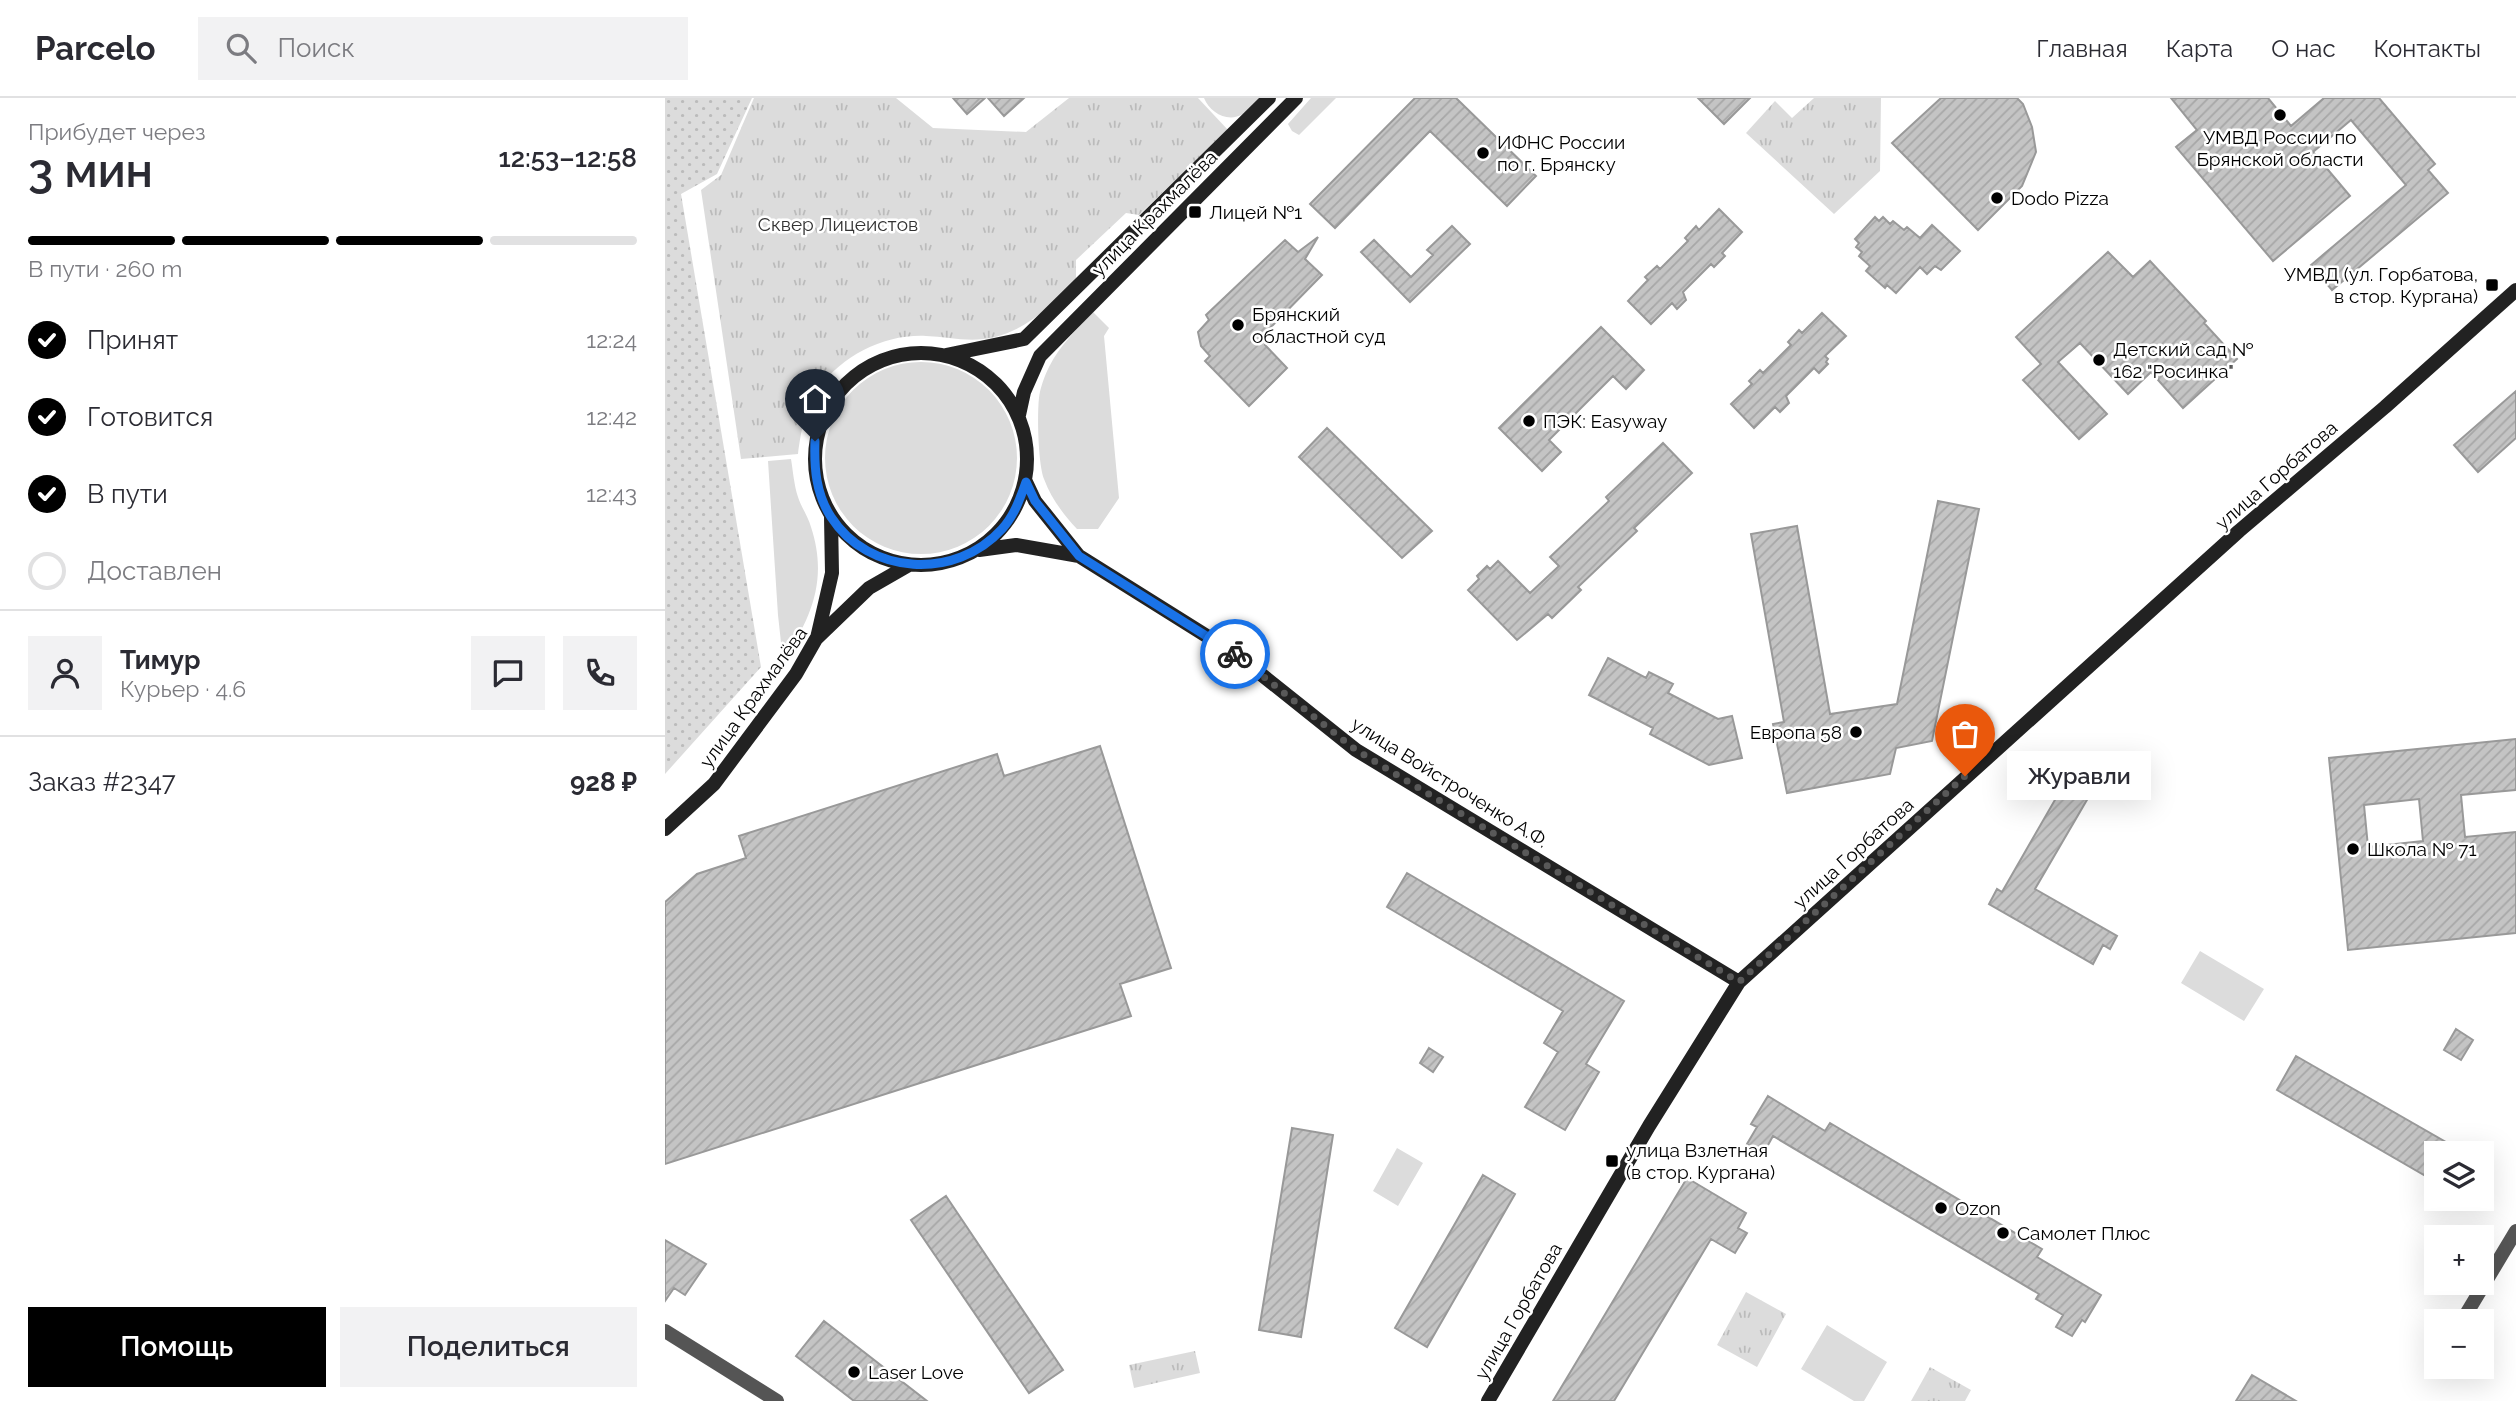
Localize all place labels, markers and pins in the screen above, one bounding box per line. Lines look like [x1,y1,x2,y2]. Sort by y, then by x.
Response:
marker: УМВД России по Брянской области [2272,107,2288,123]
place label: УМВД России по Брянской области [2196,126,2364,170]
place label: ИФНС России по г. Брянску [1497,131,1625,175]
marker: ИФНС России по г. Брянску [1475,145,1491,161]
place label: Dodo Pizza [2011,187,2109,209]
marker: Dodo Pizza [1989,190,2005,206]
place label: Лицей №1 [1209,201,1302,223]
marker: Лицей №1 [1187,204,1203,220]
place label: УМВД (ул. Горбатова, в стор. Кургана) [2284,263,2478,307]
marker: УМВД (ул. Горбатова, в стор. Кургана) [2484,277,2500,293]
place label: Брянский областной суд [1252,303,1386,347]
marker: Брянский областной суд [1230,317,1246,333]
place label: Детский сад № 162 "Росинка" [2113,338,2254,382]
marker: Детский сад № 162 "Росинка" [2091,352,2107,368]
pin [785,369,845,441]
place label: ПЭК: Easyway [1543,410,1667,432]
marker: ПЭК: Easyway [1521,413,1537,429]
pin [1935,704,1995,776]
place label: Европа 58 [1750,721,1842,743]
marker: Европа 58 [1848,724,1864,740]
callout: Журавли [2007,752,2151,800]
place label: Школа № 71 [2367,838,2477,860]
marker: Школа № 71 [2345,841,2361,857]
place label: улица Взлетная (в стор. Кургана) [1626,1139,1775,1183]
marker: улица Взлетная (в стор. Кургана) [1604,1153,1620,1169]
place label: Ozon [1955,1197,2001,1219]
marker: Ozon [1933,1200,1949,1216]
place label: Самолет Плюс [2017,1222,2150,1244]
marker: Самолет Плюс [1995,1225,2011,1241]
place label: Laser Love [868,1361,964,1383]
marker: Laser Love [846,1364,862,1380]

